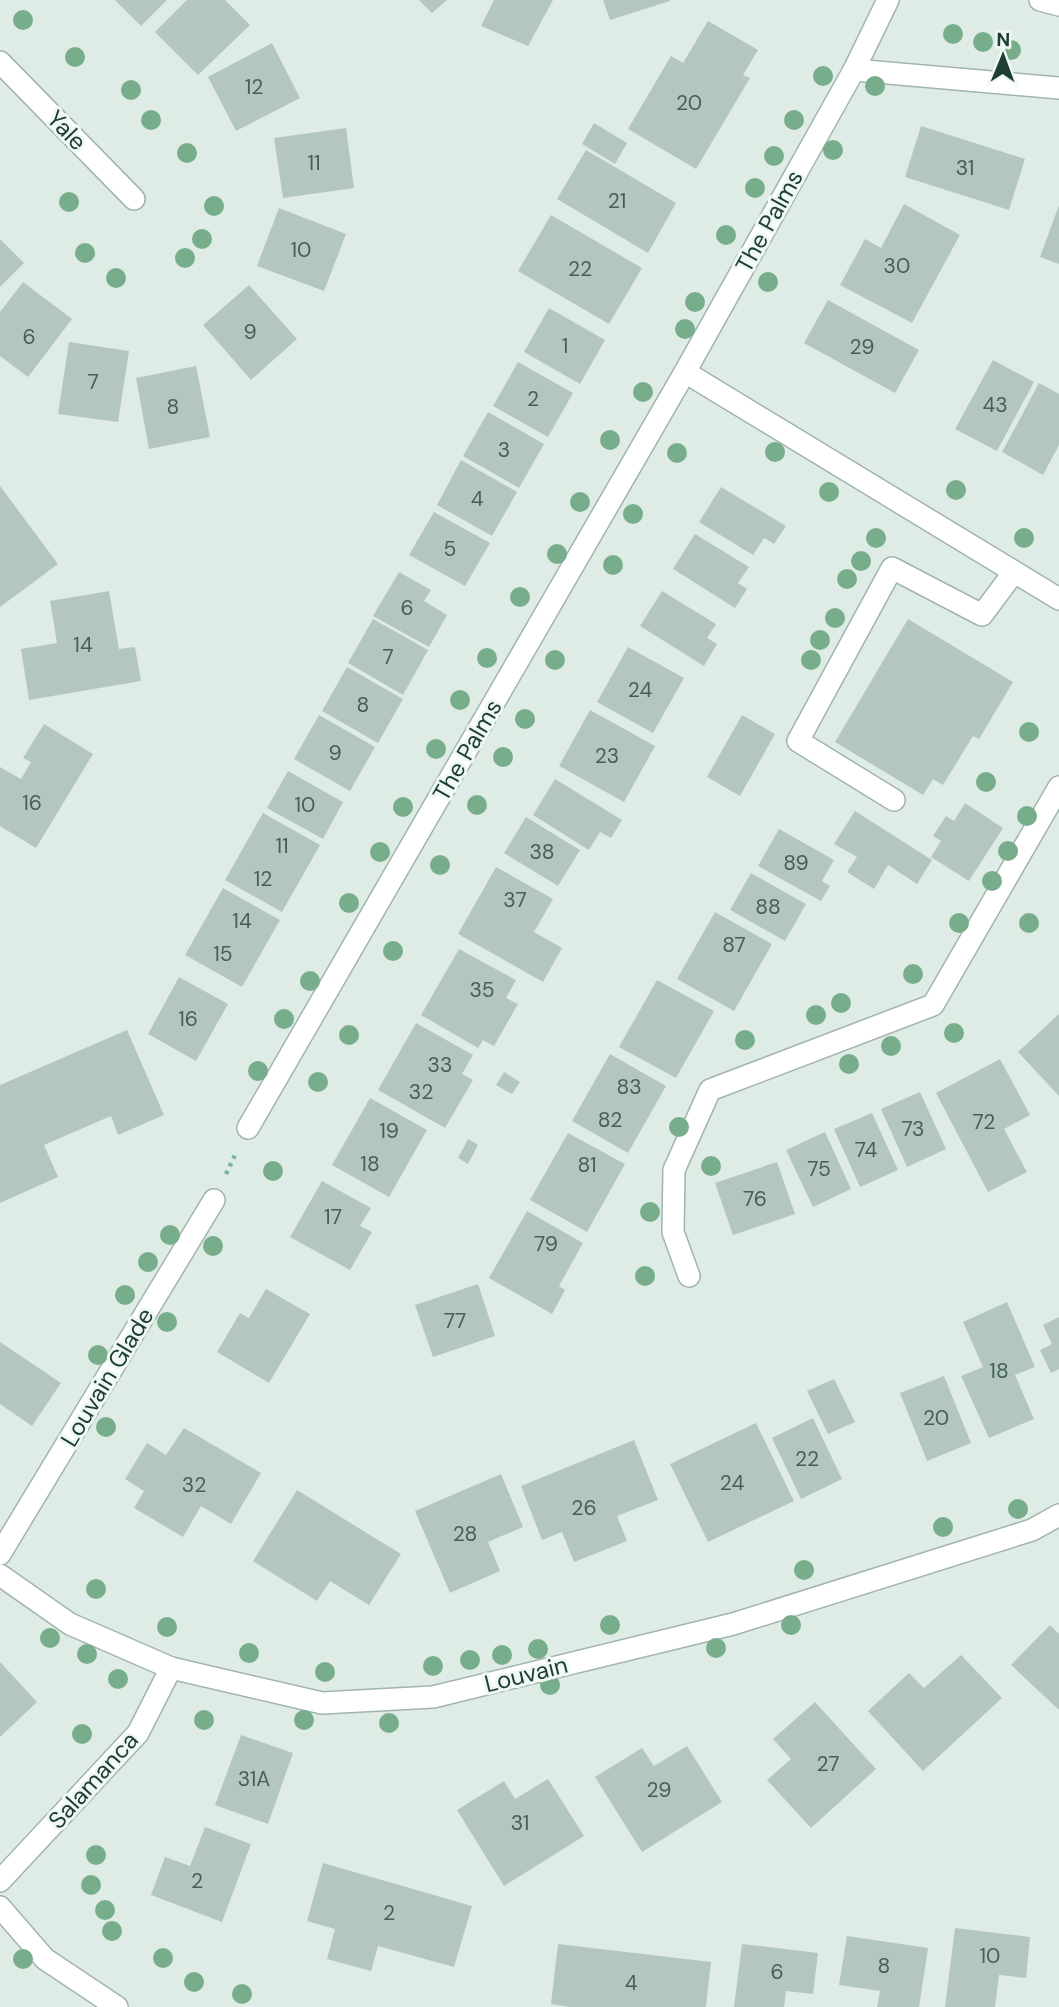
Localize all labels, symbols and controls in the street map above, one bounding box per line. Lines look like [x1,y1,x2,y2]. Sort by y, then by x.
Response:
north arrow [968,21,1038,91]
text: N [996,27,1010,52]
house number: 12 [245,73,263,101]
house number: 20 [676,89,702,117]
street label: Yale [40,103,94,157]
house number: 11 [307,149,321,177]
house number: 31 [956,154,974,182]
street label: The Palms [728,164,810,278]
house number: 21 [608,187,626,215]
house number: 10 [291,236,311,264]
house number: 30 [884,252,910,280]
house number: 22 [568,255,592,283]
house number: 9 [243,318,257,346]
house number: 6 [22,323,36,351]
house number: 1 [562,332,568,360]
house number: 29 [849,333,875,361]
house number: 7 [87,368,99,396]
house number: 2 [527,385,539,413]
house number: 43 [982,391,1008,419]
house number: 8 [167,393,179,421]
house number: 3 [498,436,510,464]
house number: 4 [471,485,484,513]
house number: 5 [444,535,456,563]
house number: 6 [400,594,414,622]
house number: 14 [73,631,93,659]
house number: 7 [382,643,394,671]
house number: 24 [628,676,652,704]
house number: 8 [357,691,369,719]
street label: The Palms [425,694,509,806]
house number: 9 [328,739,342,767]
house number: 23 [595,742,619,770]
house number: 16 [22,789,42,817]
house number: 10 [295,791,315,819]
house number: 11 [275,832,289,860]
house number: 38 [529,838,555,866]
house number: 89 [783,849,809,877]
house number: 12 [254,865,272,893]
house number: 37 [503,886,527,914]
house number: 88 [755,893,781,921]
house number: 14 [232,907,252,935]
house number: 87 [722,931,746,959]
house number: 15 [213,940,233,968]
house number: 35 [469,976,495,1004]
house number: 16 [178,1005,198,1033]
house number: 33 [428,1051,452,1079]
house number: 83 [616,1073,642,1101]
house number: 32 [409,1078,433,1106]
house number: 82 [598,1106,622,1134]
house number: 72 [973,1108,995,1136]
house number: 73 [901,1115,925,1143]
house number: 19 [379,1117,399,1145]
house number: 74 [855,1136,878,1164]
house number: 18 [360,1150,380,1178]
house number: 81 [578,1151,596,1179]
house number: 75 [807,1155,831,1183]
house number: 76 [743,1185,767,1213]
house number: 17 [324,1203,342,1231]
house number: 79 [534,1230,558,1258]
street label: Louvain Glade [53,1302,161,1452]
house number: 77 [444,1307,466,1335]
house number: 18 [989,1357,1009,1385]
house number: 20 [923,1404,949,1432]
house number: 22 [795,1445,819,1473]
house number: 24 [720,1469,744,1497]
house number: 32 [182,1471,206,1499]
house number: 26 [571,1494,597,1522]
house number: 28 [453,1520,477,1548]
street label: Louvain [481,1649,571,1699]
street label: Salamanca [41,1725,145,1835]
house number: 27 [817,1750,839,1778]
house number: 31A [238,1765,270,1793]
house number: 29 [646,1776,672,1804]
house number: 31 [511,1809,529,1837]
house number: 2 [191,1867,203,1895]
house number: 2 [383,1899,395,1927]
house number: 10 [980,1942,1000,1970]
house number: 8 [878,1952,890,1980]
house number: 6 [770,1958,784,1986]
house number: 4 [625,1969,638,1997]

